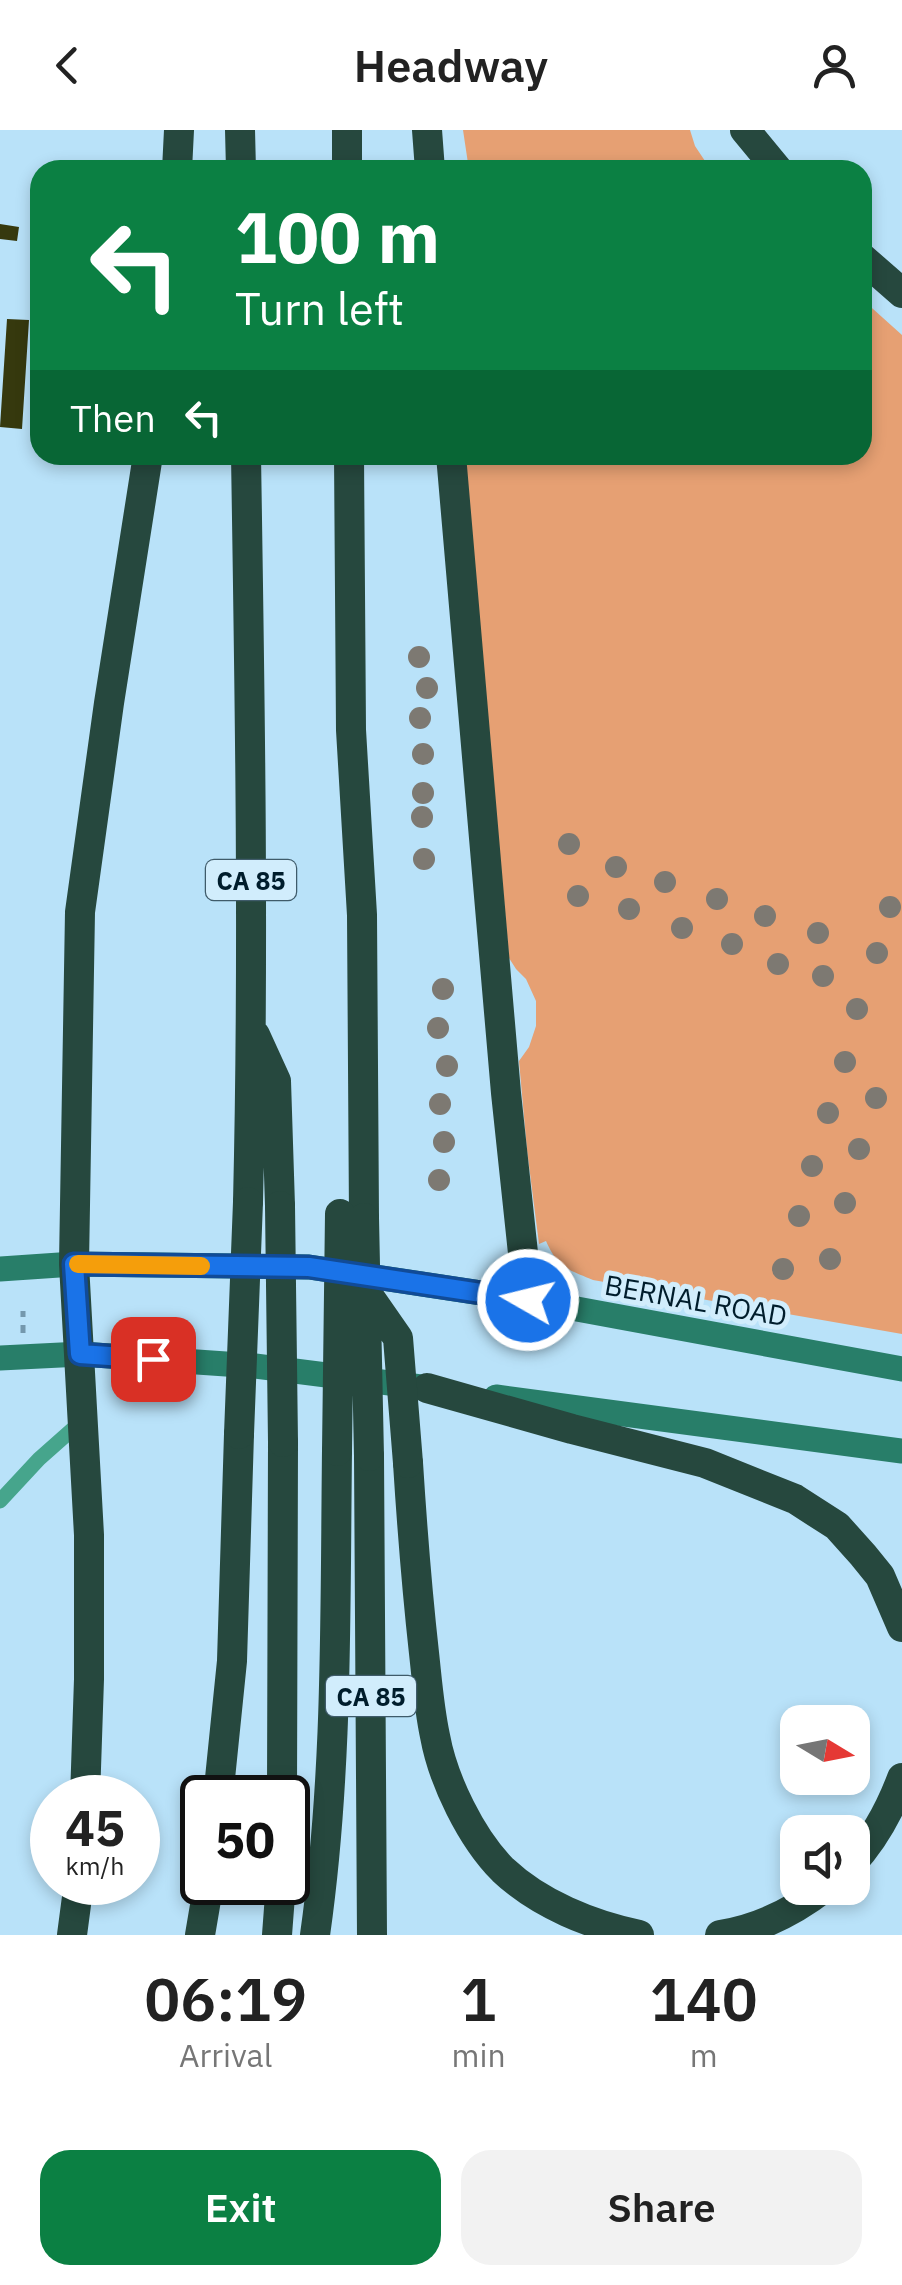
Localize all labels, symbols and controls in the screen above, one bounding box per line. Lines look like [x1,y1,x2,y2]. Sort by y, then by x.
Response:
text: Headway [354,36,548,94]
icon: back [40,38,95,93]
icon: person [807,38,862,93]
text: 100 m [235,191,440,282]
icon: left [70,200,200,330]
text: Turn left [235,279,404,337]
icon: left [176,390,231,445]
text: Then [70,393,156,442]
road number: CA 85 [206,860,296,900]
position arrow [476,1248,580,1352]
street label: BERNAL ROAD [602,1266,790,1334]
pin [111,1317,196,1402]
icon: arrive [126,1332,181,1387]
road number: CA 85 [326,1676,416,1716]
north arrow [780,1705,870,1795]
map controls [780,1705,870,1905]
speed limit sign: 50 [180,1775,310,1905]
text: 45 [65,1795,125,1860]
button: sound [780,1815,870,1905]
text: km/h [66,1849,124,1882]
text: 06:19 [144,1959,307,2038]
text: 1 [461,1959,497,2038]
text: 140 [650,1959,758,2038]
text: Arrival [179,2034,272,2076]
text: min [451,2034,506,2076]
text: m [690,2034,718,2076]
button: Exit [40,2150,441,2265]
button: Share [461,2150,862,2265]

